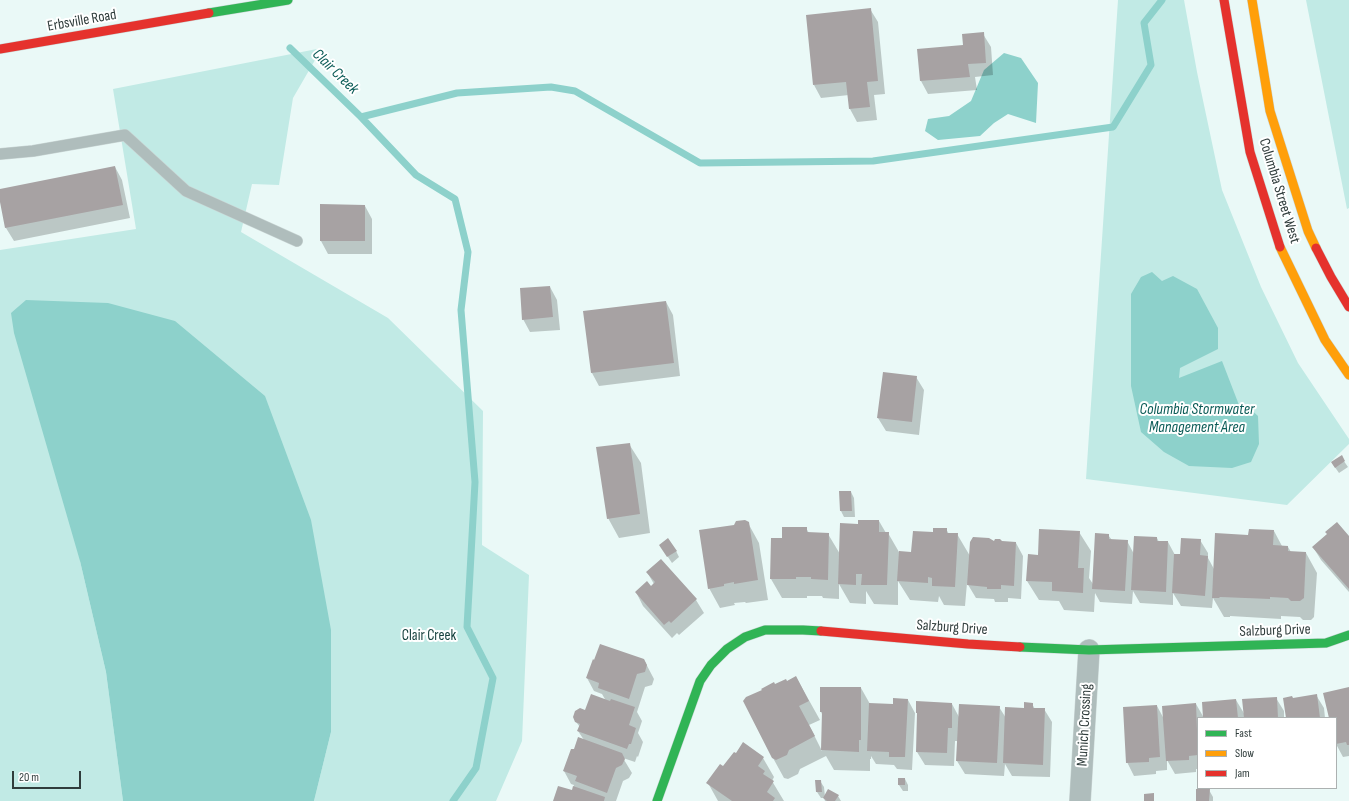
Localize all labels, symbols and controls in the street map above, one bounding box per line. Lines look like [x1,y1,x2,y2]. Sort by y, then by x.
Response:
street label: Erbsville Road [46,6,118,36]
water label: Clair Creek [308,45,362,99]
street label: Columbia Street West [1254,136,1304,246]
water label: Columbia Stormwater Management Area [1139,400,1255,438]
street label: Salzburg Drive [916,617,988,639]
street label: Salzburg Drive [1239,621,1311,641]
park label: Clair Creek [402,627,456,645]
street label: Munich Crossing [1074,683,1096,767]
legend [1197,717,1337,789]
text: Fast [1235,726,1252,741]
text: Slow [1235,746,1254,761]
scale bar [14,763,83,789]
text: Jam [1235,766,1250,781]
text: 20 m [19,770,39,785]

